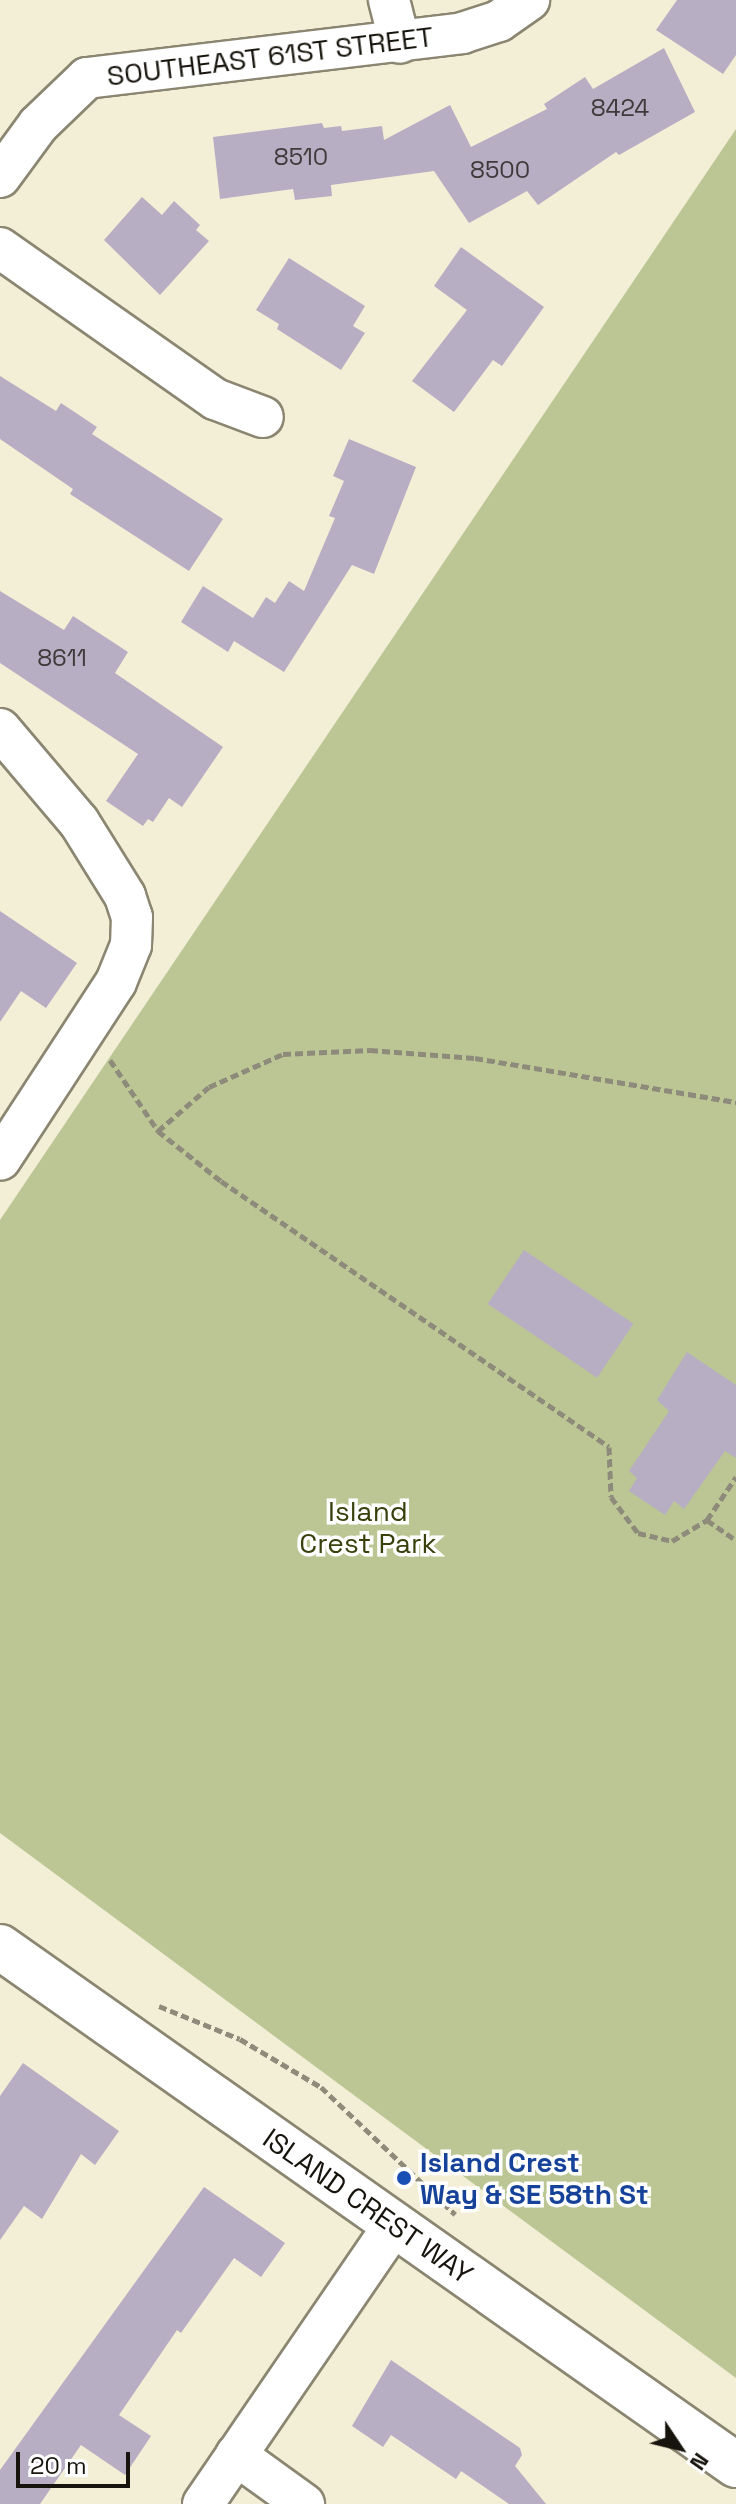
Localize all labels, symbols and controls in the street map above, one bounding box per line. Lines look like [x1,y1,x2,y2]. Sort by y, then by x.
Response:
street label: SOUTHEAST 61ST STREET [104,19,436,93]
house number: 8424 [591,94,649,122]
house number: 8510 [274,143,328,171]
house number: 8500 [470,156,530,184]
house number: 8611 [37,644,87,672]
park label: Island Crest Park [299,1494,437,1560]
street label: ISLAND CREST WAY [256,2121,480,2291]
place label: Island Crest Way & SE 58th St [420,2145,649,2211]
marker: Island Crest Way & SE 58th St [395,2169,413,2187]
north arrow [640,2408,720,2488]
scale bar [20,2436,134,2486]
text: N [684,2448,715,2476]
text: 20 m [30,2450,87,2481]

